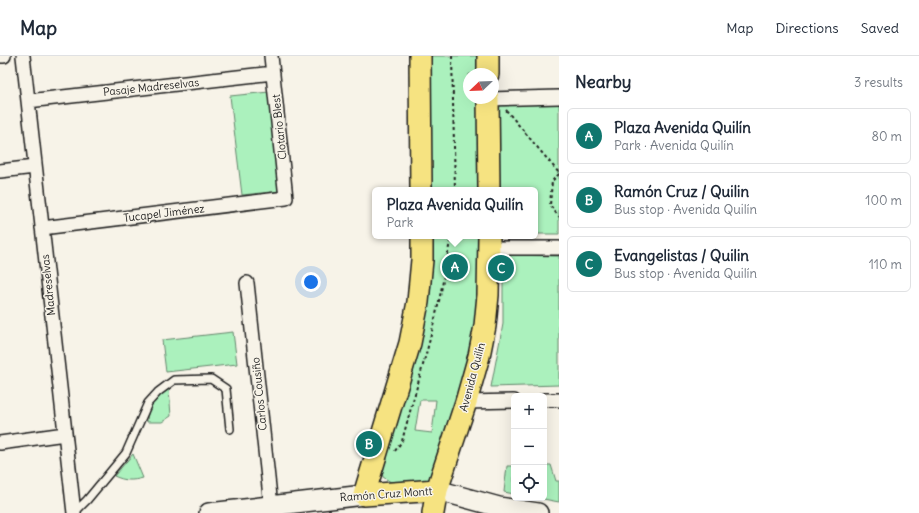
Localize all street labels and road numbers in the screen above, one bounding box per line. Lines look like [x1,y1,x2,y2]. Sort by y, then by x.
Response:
street label: Pasaje Madreselvas [102,75,200,99]
street label: Clotario Blest [269,93,289,160]
street label: Tucapel Jiménez [123,201,205,225]
street label: Madreselvas [38,254,58,316]
street label: Avenida Quilín [456,341,488,413]
street label: Carlos Cousiño [248,356,270,432]
street label: Ramón Cruz Montt [339,484,433,504]

